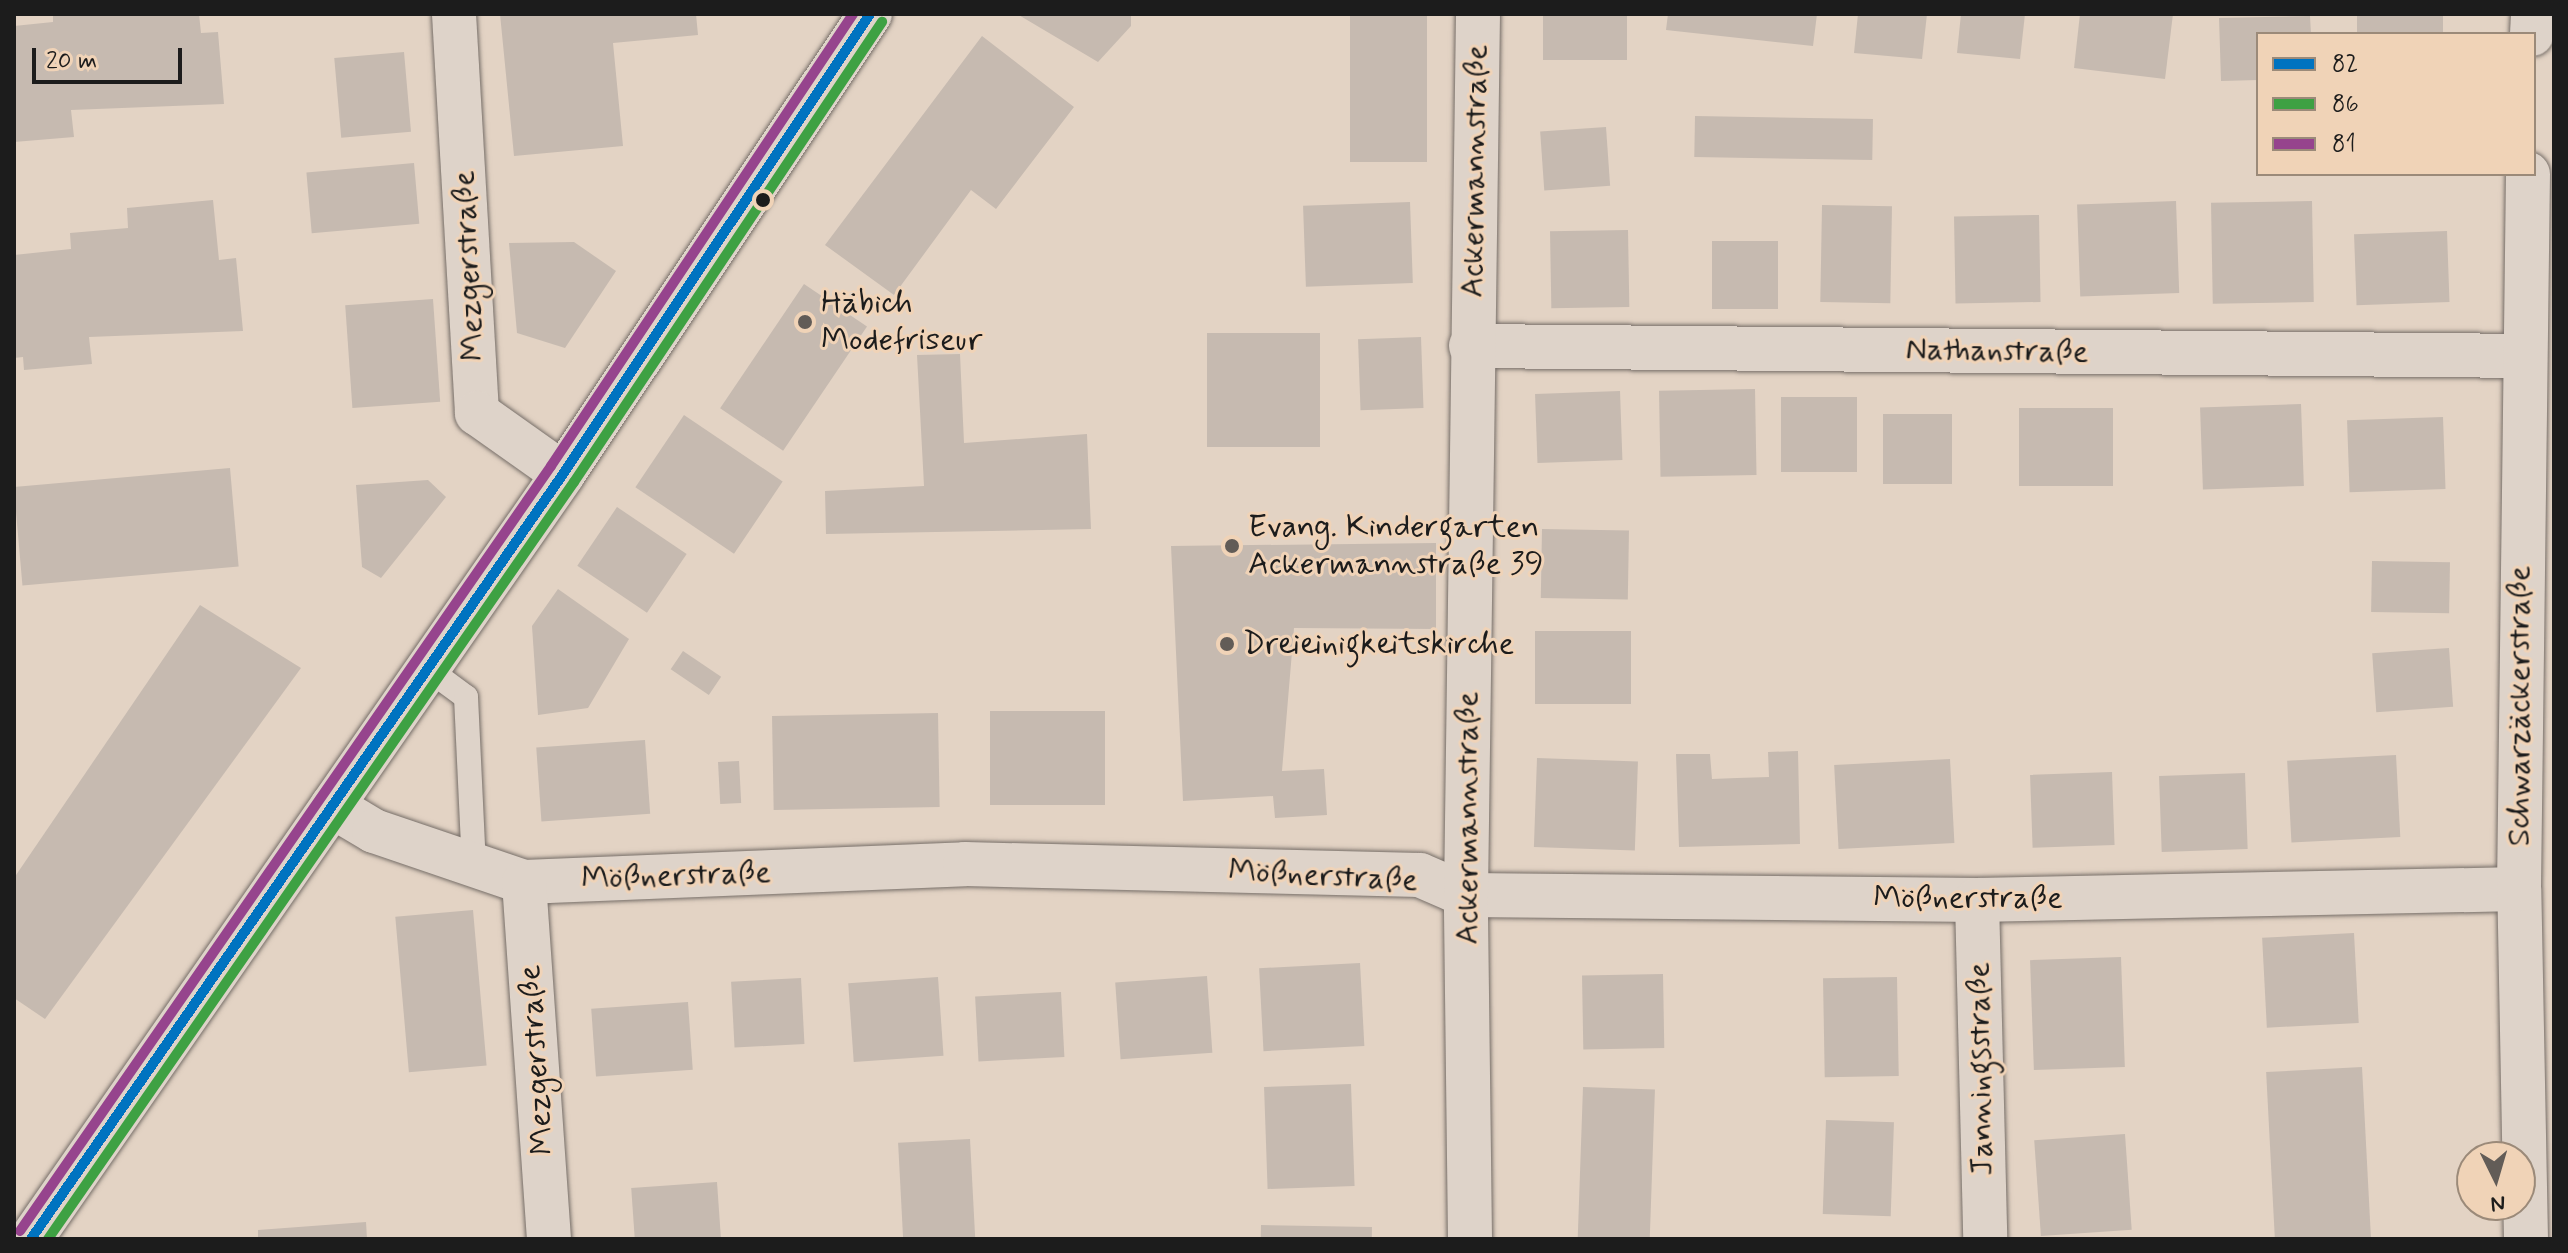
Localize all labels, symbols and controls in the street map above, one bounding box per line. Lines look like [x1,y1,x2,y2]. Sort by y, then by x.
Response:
scale bar [36,32,186,82]
legend [2256,32,2536,176]
street label: Ackermannstraße [1454,44,1496,298]
text: 20 m [46,46,97,77]
text: 82 [2332,49,2358,80]
text: 86 [2332,89,2359,120]
text: 81 [2332,129,2356,160]
street label: Mezgerstraße [445,170,493,362]
unlabelled marker [755,192,771,208]
place label: Häbich Modefriseur [821,285,983,360]
marker: Häbich Modefriseur [796,313,814,331]
street label: Nathanstraße [1905,330,2089,372]
place label: Evang. Kindergarten Ackermannstraße 39 [1248,509,1544,584]
marker: Evang. Kindergarten Ackermannstraße 39 [1223,537,1241,555]
street label: Schwarzäckerstraße [2501,566,2539,846]
place label: Dreieinigkeitskirche [1243,625,1514,663]
marker: Dreieinigkeitskirche [1218,635,1236,653]
street label: Ackermannstraße [1449,691,1487,945]
street label: Mößnerstraße [1227,852,1419,900]
street label: Mößnerstraße [581,854,771,898]
street label: Mößnerstraße [1873,879,2063,917]
street label: Janningsstraße [1960,962,2002,1176]
street label: Mezgerstraße [511,963,563,1157]
north arrow [2456,1141,2536,1221]
text: N [2489,1188,2506,1218]

